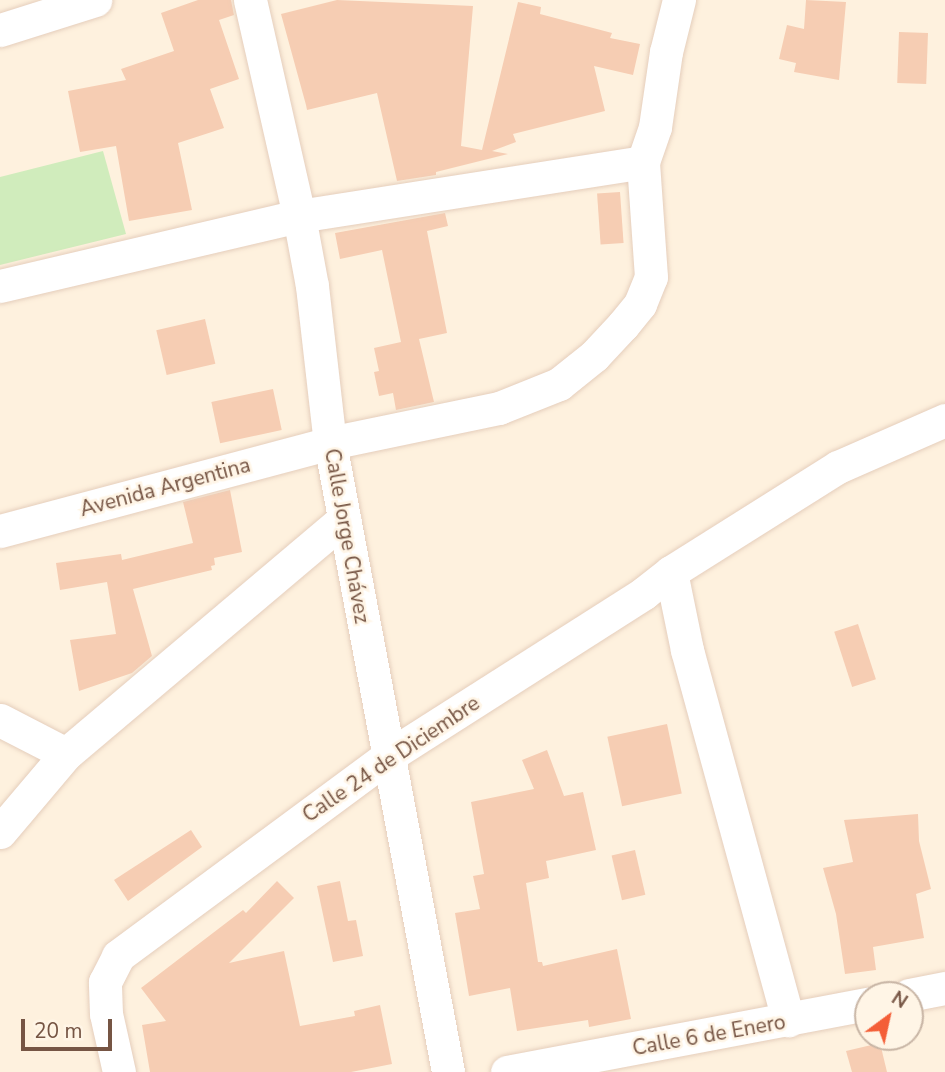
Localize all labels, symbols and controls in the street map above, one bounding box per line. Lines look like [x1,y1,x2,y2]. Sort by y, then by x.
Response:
street label: Calle Jorge Chávez [319,447,375,625]
street label: Avenida Argentina [77,452,253,522]
street label: Calle 24 de Diciembre [298,690,484,828]
north arrow [854,981,924,1051]
text: N [886,985,912,1015]
scale bar [24,1006,116,1050]
street label: Calle 6 de Enero [630,1009,788,1061]
text: 20 m [34,1017,83,1045]

